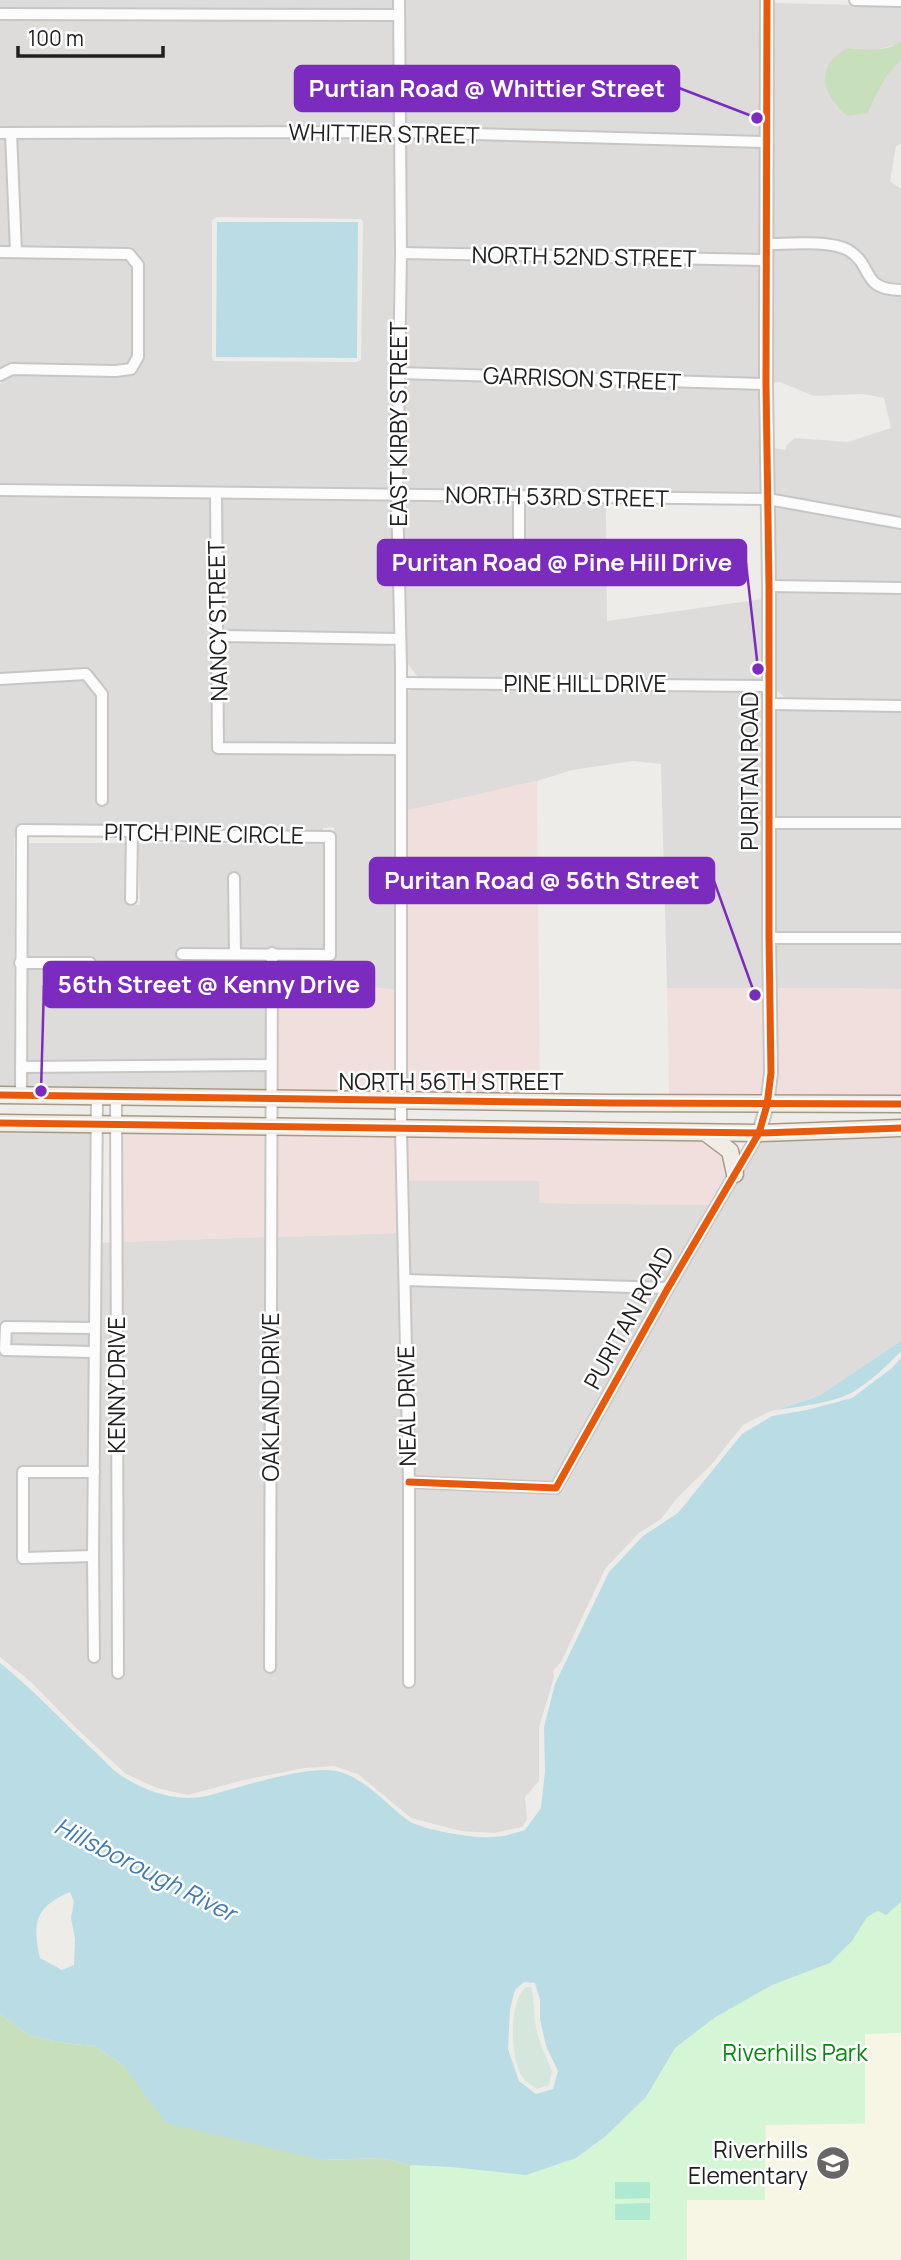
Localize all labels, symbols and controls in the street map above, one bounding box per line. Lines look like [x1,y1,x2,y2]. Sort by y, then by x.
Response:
scale bar [18,14,163,58]
text: 100 m [28,24,84,52]
callout: Purtian Road @ Whittier Street [295,66,679,111]
text: Purtian Road @ Whittier Street [309,71,665,104]
street label: WHITTIER STREET [288,115,480,151]
street label: NORTH 52ND STREET [471,238,697,274]
street label: EAST KIRBY STREET [382,321,414,526]
street label: GARRISON STREET [482,359,682,397]
street label: NORTH 53RD STREET [445,478,669,514]
street label: NANCY STREET [200,540,234,702]
callout: Puritan Road @ Pine Hill Drive [378,540,746,585]
text: Puritan Road @ Pine Hill Drive [392,545,732,578]
street label: PINE HILL DRIVE [503,667,667,699]
street label: PURITAN ROAD [733,692,765,850]
street label: PITCH PINE CIRCLE [104,815,304,851]
callout: Puritan Road @ 56th Street [370,858,714,903]
text: Puritan Road @ 56th Street [384,863,700,896]
callout: 56th Street @ Kenny Drive [44,962,374,1007]
text: 56th Street @ Kenny Drive [58,967,360,1000]
street label: NORTH 56TH STREET [339,1065,564,1097]
street label: PURITAN ROAD [576,1240,681,1395]
street label: OAKLAND DRIVE [254,1313,286,1481]
street label: KENNY DRIVE [100,1316,132,1454]
street label: NEAL DRIVE [389,1345,423,1467]
water label: Hillsborough River [49,1809,245,1930]
park label: Riverhills Park [722,2036,868,2068]
place label: Riverhills Elementary [688,2133,808,2191]
school or university icon: Riverhills Elementary [814,2144,852,2182]

